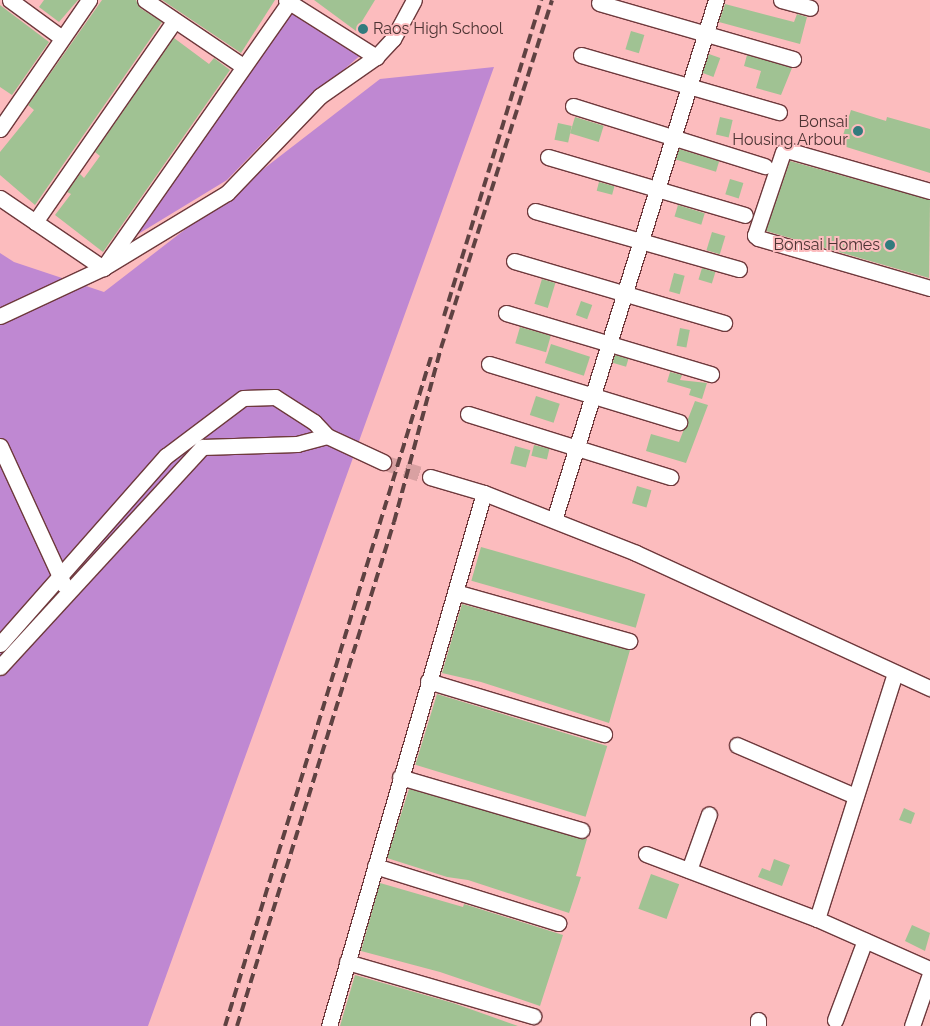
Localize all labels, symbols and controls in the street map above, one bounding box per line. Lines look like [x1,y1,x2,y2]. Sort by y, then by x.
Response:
place label: Raos High School [373,19,503,39]
marker: Raos High School [357,23,369,35]
place label: Bonsai Housing Arbour [732,112,848,150]
marker: Bonsai Housing Arbour [852,125,864,137]
place label: Bonsai Homes [773,235,880,255]
marker: Bonsai Homes [884,239,896,251]

